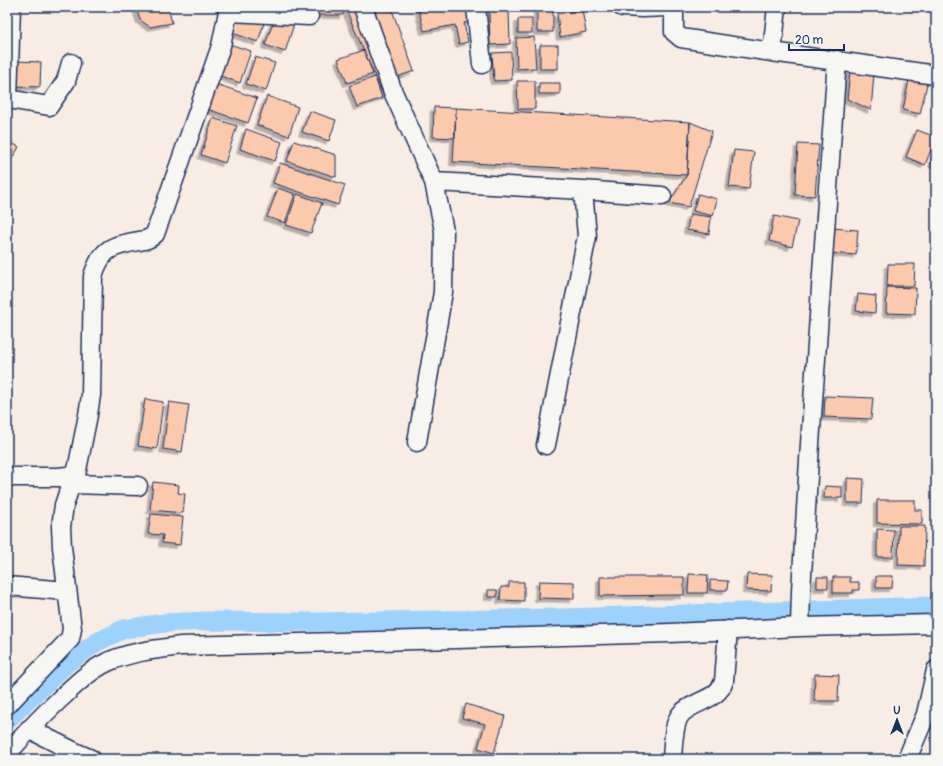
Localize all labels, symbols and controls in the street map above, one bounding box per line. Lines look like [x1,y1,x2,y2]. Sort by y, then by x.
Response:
scale bar [789,26,844,52]
text: 20 m [795,33,824,48]
north arrow [877,700,917,740]
text: U [893,704,901,717]

